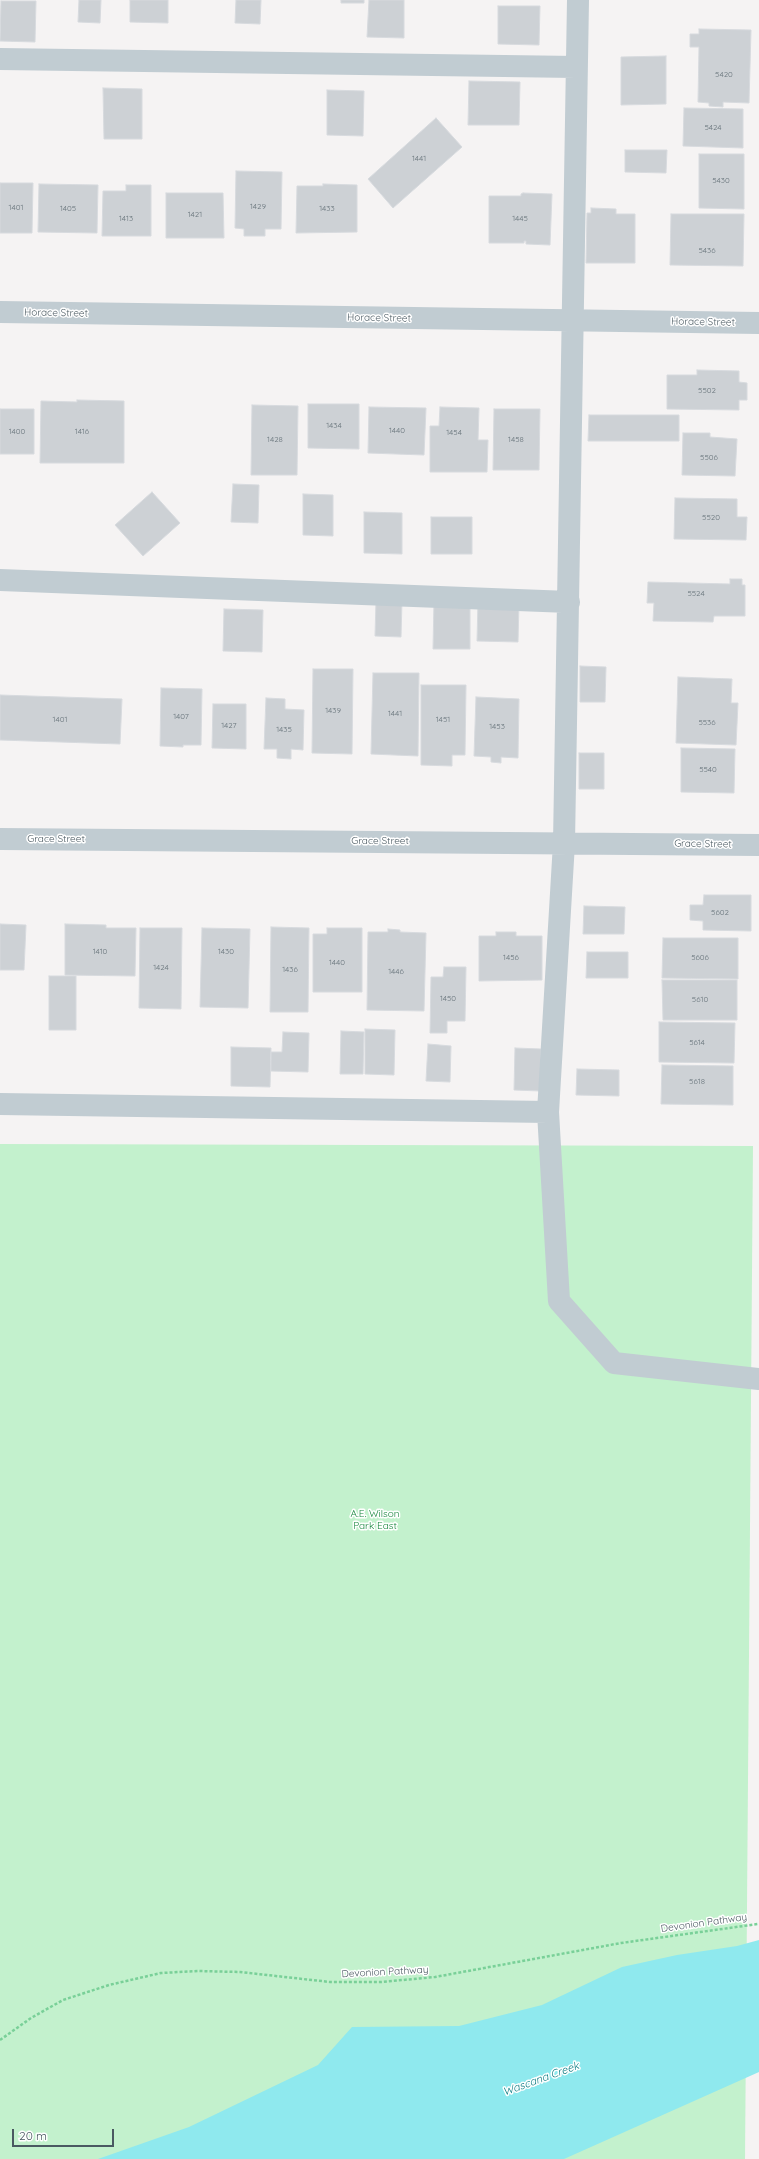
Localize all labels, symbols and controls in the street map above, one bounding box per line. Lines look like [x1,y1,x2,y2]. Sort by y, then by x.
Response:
house number: 5420 [715,70,733,80]
house number: 5424 [704,123,722,133]
house number: 1441 [412,154,426,164]
house number: 5430 [712,176,730,186]
house number: 1429 [250,202,266,212]
house number: 1401 [9,203,23,213]
house number: 1405 [60,204,76,214]
house number: 1433 [319,204,335,214]
house number: 1421 [188,210,202,220]
house number: 1413 [119,214,133,224]
house number: 1445 [512,214,528,224]
house number: 5436 [698,246,716,256]
street label: Horace Street [24,306,88,320]
street label: Horace Street [347,311,411,325]
street label: Horace Street [671,315,735,329]
house number: 5502 [698,386,716,396]
house number: 1434 [326,421,342,431]
house number: 1440 [389,426,405,436]
house number: 1400 [9,427,25,437]
house number: 1416 [75,427,89,437]
house number: 1454 [446,428,462,438]
house number: 1428 [267,435,283,445]
house number: 1458 [508,435,524,445]
house number: 5506 [700,453,718,463]
house number: 5520 [702,513,720,523]
house number: 5524 [687,589,705,599]
house number: 1439 [325,706,341,716]
house number: 1441 [388,709,402,719]
house number: 1407 [173,712,189,722]
house number: 1401 [53,715,67,725]
house number: 1451 [436,715,450,725]
house number: 5536 [698,718,716,728]
house number: 1427 [221,721,237,731]
house number: 1453 [489,722,505,732]
house number: 1435 [276,725,292,735]
house number: 5540 [699,765,717,775]
street label: Grace Street [27,833,85,845]
street label: Grace Street [351,835,409,847]
street label: Grace Street [674,837,732,851]
house number: 5602 [711,908,729,918]
house number: 1410 [93,947,107,957]
house number: 1430 [218,947,234,957]
house number: 1456 [503,953,519,963]
house number: 5606 [691,953,709,963]
house number: 1440 [329,958,345,968]
house number: 1424 [153,963,169,973]
house number: 1436 [282,965,298,975]
house number: 1446 [388,967,404,977]
house number: 1450 [440,994,456,1004]
house number: 5610 [692,995,708,1005]
house number: 5614 [689,1038,705,1048]
house number: 5618 [689,1077,705,1087]
park label: A.E. Wilson Park East [350,1508,400,1532]
street label: Devonion Pathway [660,1911,748,1935]
street label: Devonion Pathway [341,1964,429,1980]
water label: Wascana Creek [501,2059,581,2099]
scale bar [14,2121,116,2147]
text: 20 m [19,2128,47,2143]

